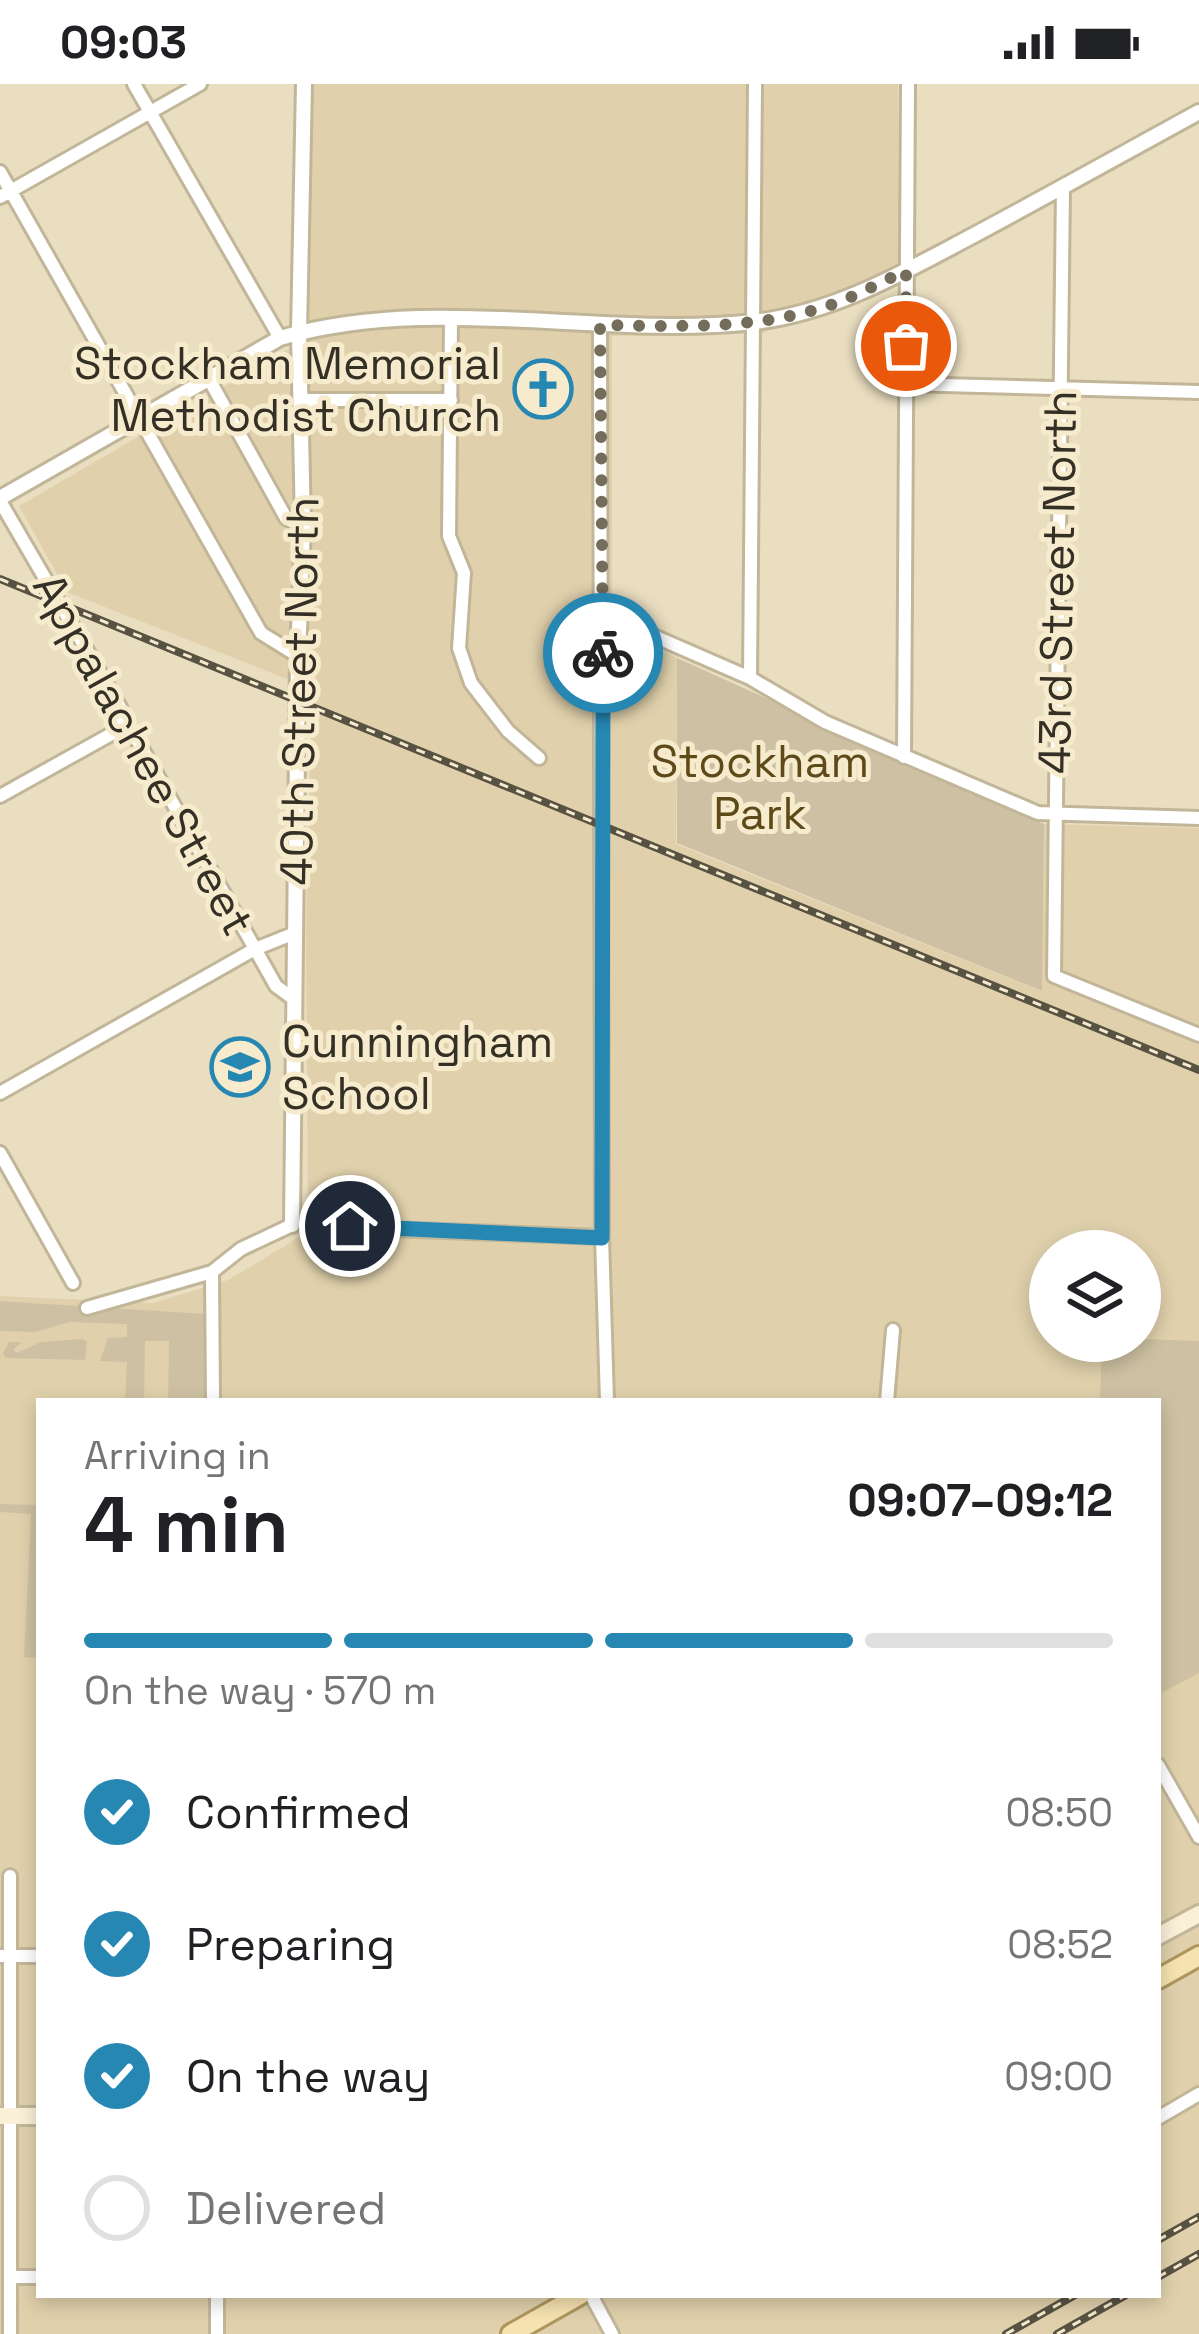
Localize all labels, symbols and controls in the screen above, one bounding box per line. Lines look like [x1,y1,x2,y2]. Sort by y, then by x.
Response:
text: 09:03 [60,14,187,71]
pin [855,295,957,397]
icon: bag [873,313,939,379]
place label: Stockham Memorial Methodist Church [74,335,501,444]
church icon: Stockham Memorial Methodist Church [512,358,574,420]
street label: 43rd Street North [1026,390,1089,774]
street label: 40th Street North [268,496,331,886]
street label: Appalachee Street [20,563,267,945]
courier [543,593,663,713]
icon: bike [570,620,636,686]
park label: Stockham Park [651,733,869,842]
place label: Cunningham School [282,1013,553,1122]
school or university icon: Cunningham School [209,1036,271,1098]
pin [299,1175,401,1277]
icon: home [317,1193,383,1259]
map controls [1029,1230,1161,1362]
button: layers [1029,1230,1161,1362]
text: Arriving in [84,1431,271,1480]
text: 09:07–09:12 [848,1472,1113,1529]
text: 4 min [84,1475,289,1575]
text: On the way · 570 m [84,1666,436,1715]
icon: check [84,1779,150,1845]
text: Confirmed [186,1784,411,1841]
text: 08:50 [1005,1788,1113,1837]
icon: check [84,1911,150,1977]
text: Preparing [186,1916,395,1973]
text: 08:52 [1007,1920,1113,1969]
icon: check [84,2043,150,2109]
text: On the way [186,2048,430,2105]
text: 09:00 [1004,2052,1113,2101]
text: Delivered [186,2180,386,2237]

